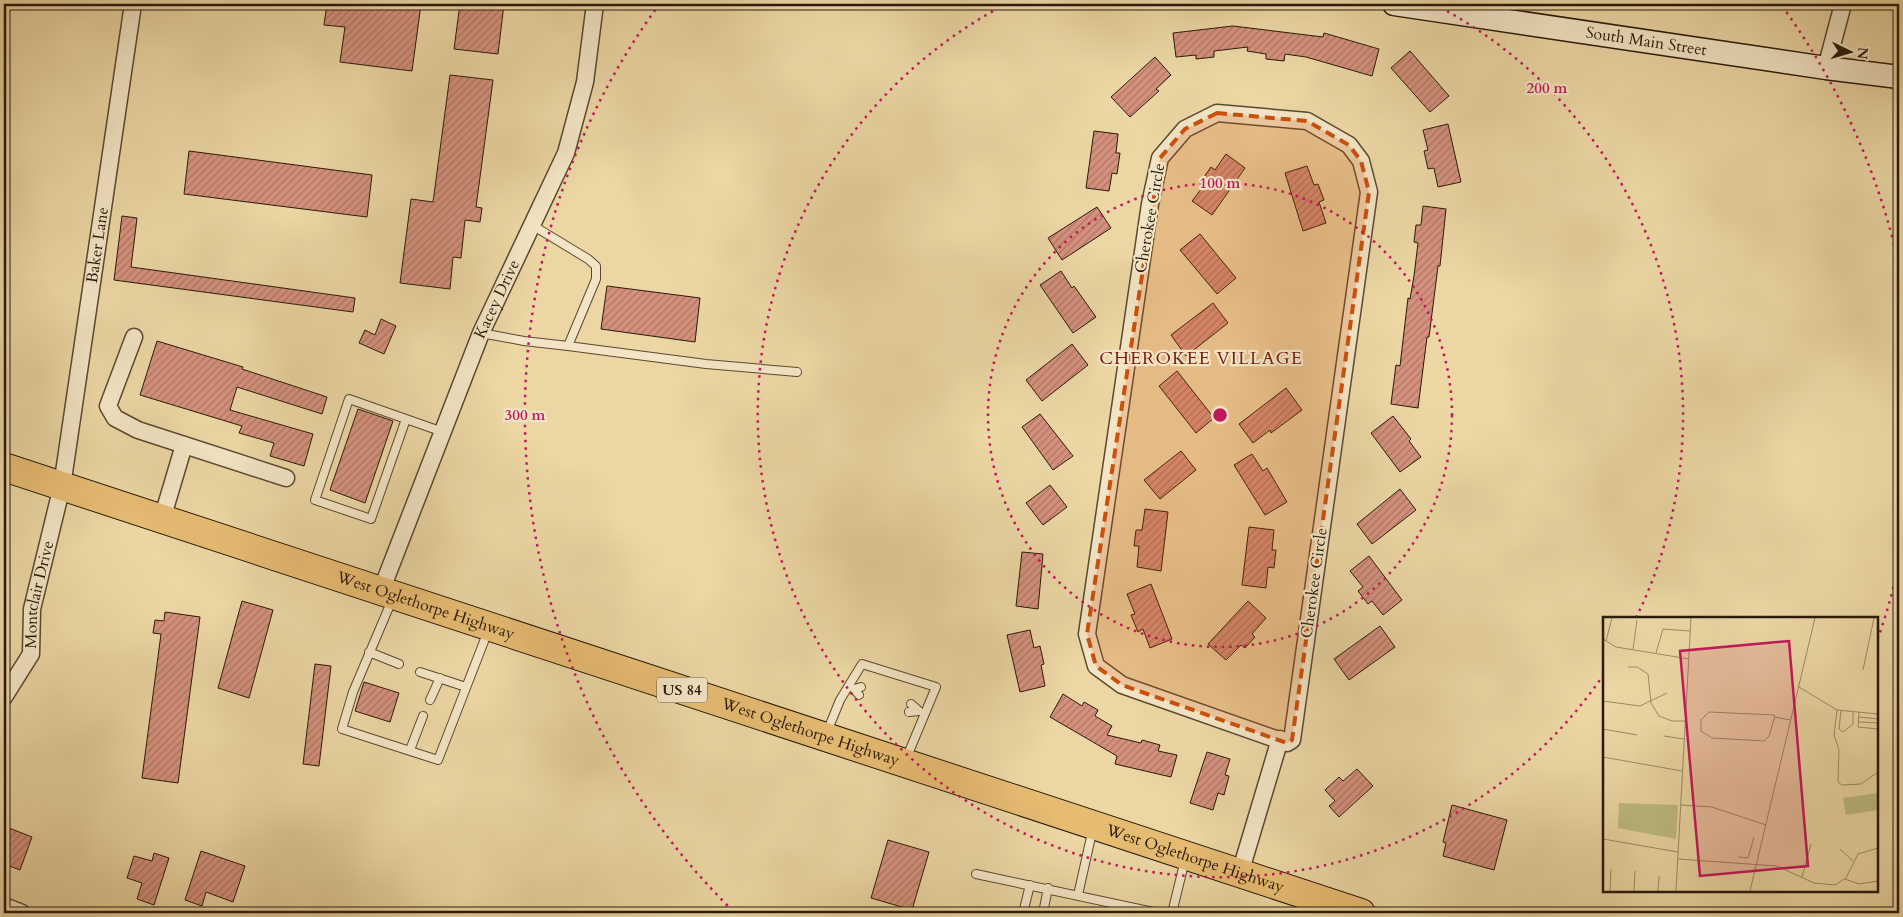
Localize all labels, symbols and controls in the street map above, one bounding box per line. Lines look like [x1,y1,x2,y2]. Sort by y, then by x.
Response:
street label: South Main Street [1584,22,1708,61]
north arrow [1826,28,1876,78]
text: N [1852,46,1872,60]
text: 200 m [1527,78,1568,98]
street label: Cherokee Circle [1129,161,1171,275]
text: 100 m [1200,173,1241,193]
street label: Baker Lane [81,205,114,285]
street label: Kacey Drive [469,256,525,342]
district label: CHEROKEE VILLAGE [1099,346,1303,371]
text: 300 m [505,405,546,425]
centre of rings [1211,406,1229,424]
street label: Cherokee Circle [1295,526,1333,640]
street label: Montclair Drive [20,538,59,649]
street label: West Oglethorpe Highway [333,566,518,645]
inset map [1603,617,1878,892]
road number: US 84 [657,678,707,702]
street label: West Oglethorpe Highway [718,692,903,772]
street label: West Oglethorpe Highway [1103,819,1288,898]

